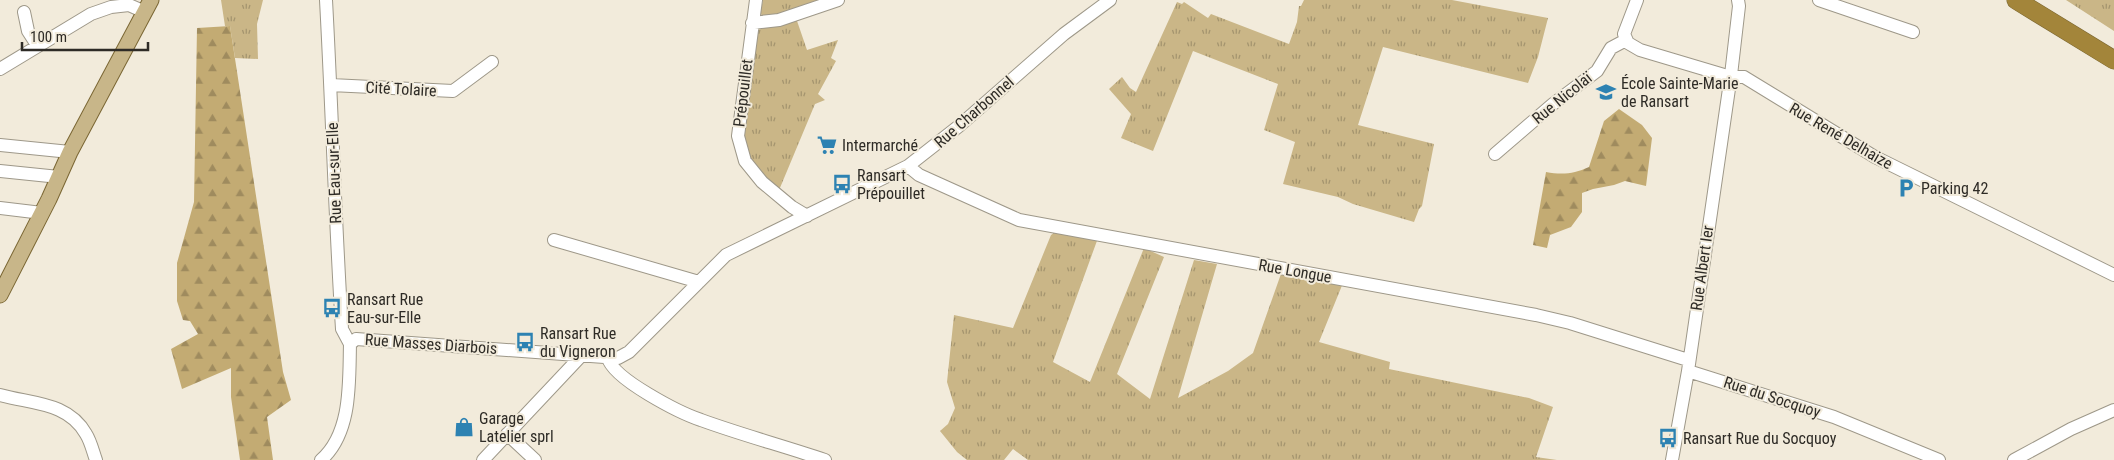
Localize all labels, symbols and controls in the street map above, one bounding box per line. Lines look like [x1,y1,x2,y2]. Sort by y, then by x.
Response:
scale bar [22,20,149,52]
text: 100 m [30,28,67,46]
street label: Prépouillet [729,58,757,128]
street label: Rue Nicolaï [1528,67,1597,128]
street label: Rue Charbonnel [930,72,1018,152]
place label: École Sainte-Marie de Ransart [1621,74,1738,111]
street label: Cité Tolaire [365,78,437,100]
school or university icon: École Sainte-Marie de Ransart [1595,81,1617,103]
street label: Rue René Delhaize [1786,99,1896,173]
street label: Rue Eau-sur-Elle [323,122,345,224]
supermarket icon: Intermarché [816,134,838,156]
place label: Intermarché [842,136,918,155]
place label: Ransart Prépouillet [857,166,925,203]
bus stop icon: Ransart Prépouillet [831,173,853,195]
parking icon: Parking 42 [1895,177,1917,199]
place label: Parking 42 [1921,179,1988,198]
street label: Rue Albert Ier [1687,224,1717,312]
street label: Rue Longue [1257,255,1333,287]
place label: Ransart Rue Eau-sur-Elle [347,290,423,327]
bus stop icon: Ransart Rue Eau-sur-Elle [321,297,343,319]
place label: Ransart Rue du Vigneron [540,324,616,361]
street label: Rue Masses Diarbois [364,330,498,358]
bus stop icon: Ransart Rue du Vigneron [514,331,536,353]
street label: Rue du Socquoy [1721,372,1823,422]
place label: Garage Latelier sprl [479,409,554,446]
shop icon: Garage Latelier sprl [453,416,475,438]
bus stop icon: Ransart Rue du Socquoy [1657,427,1679,449]
place label: Ransart Rue du Socquoy [1683,429,1837,448]

